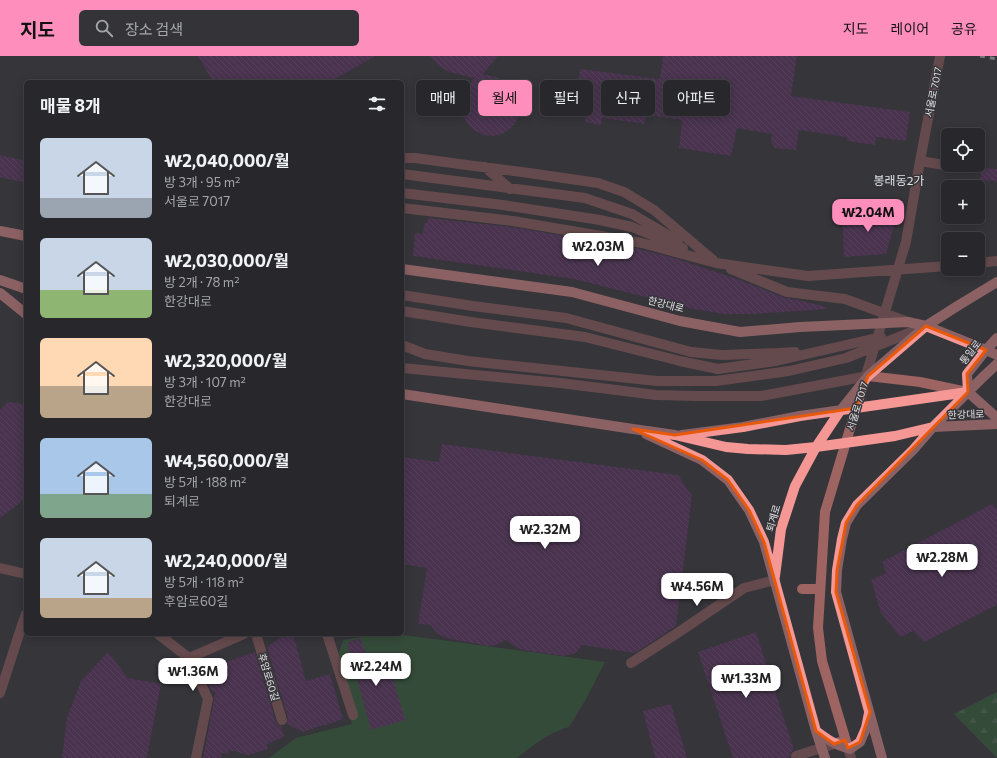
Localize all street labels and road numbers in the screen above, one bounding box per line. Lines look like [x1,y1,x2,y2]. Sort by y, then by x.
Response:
street label: 서울로 7017 [922,66,944,118]
street label: 한강대로 [647,294,685,314]
street label: 통일로 [957,337,983,367]
street label: 서울로 7017 [844,380,870,432]
street label: 한강대로 [947,407,985,421]
street label: 퇴계로 [763,503,783,533]
street label: 후암로60길 [256,652,282,702]

